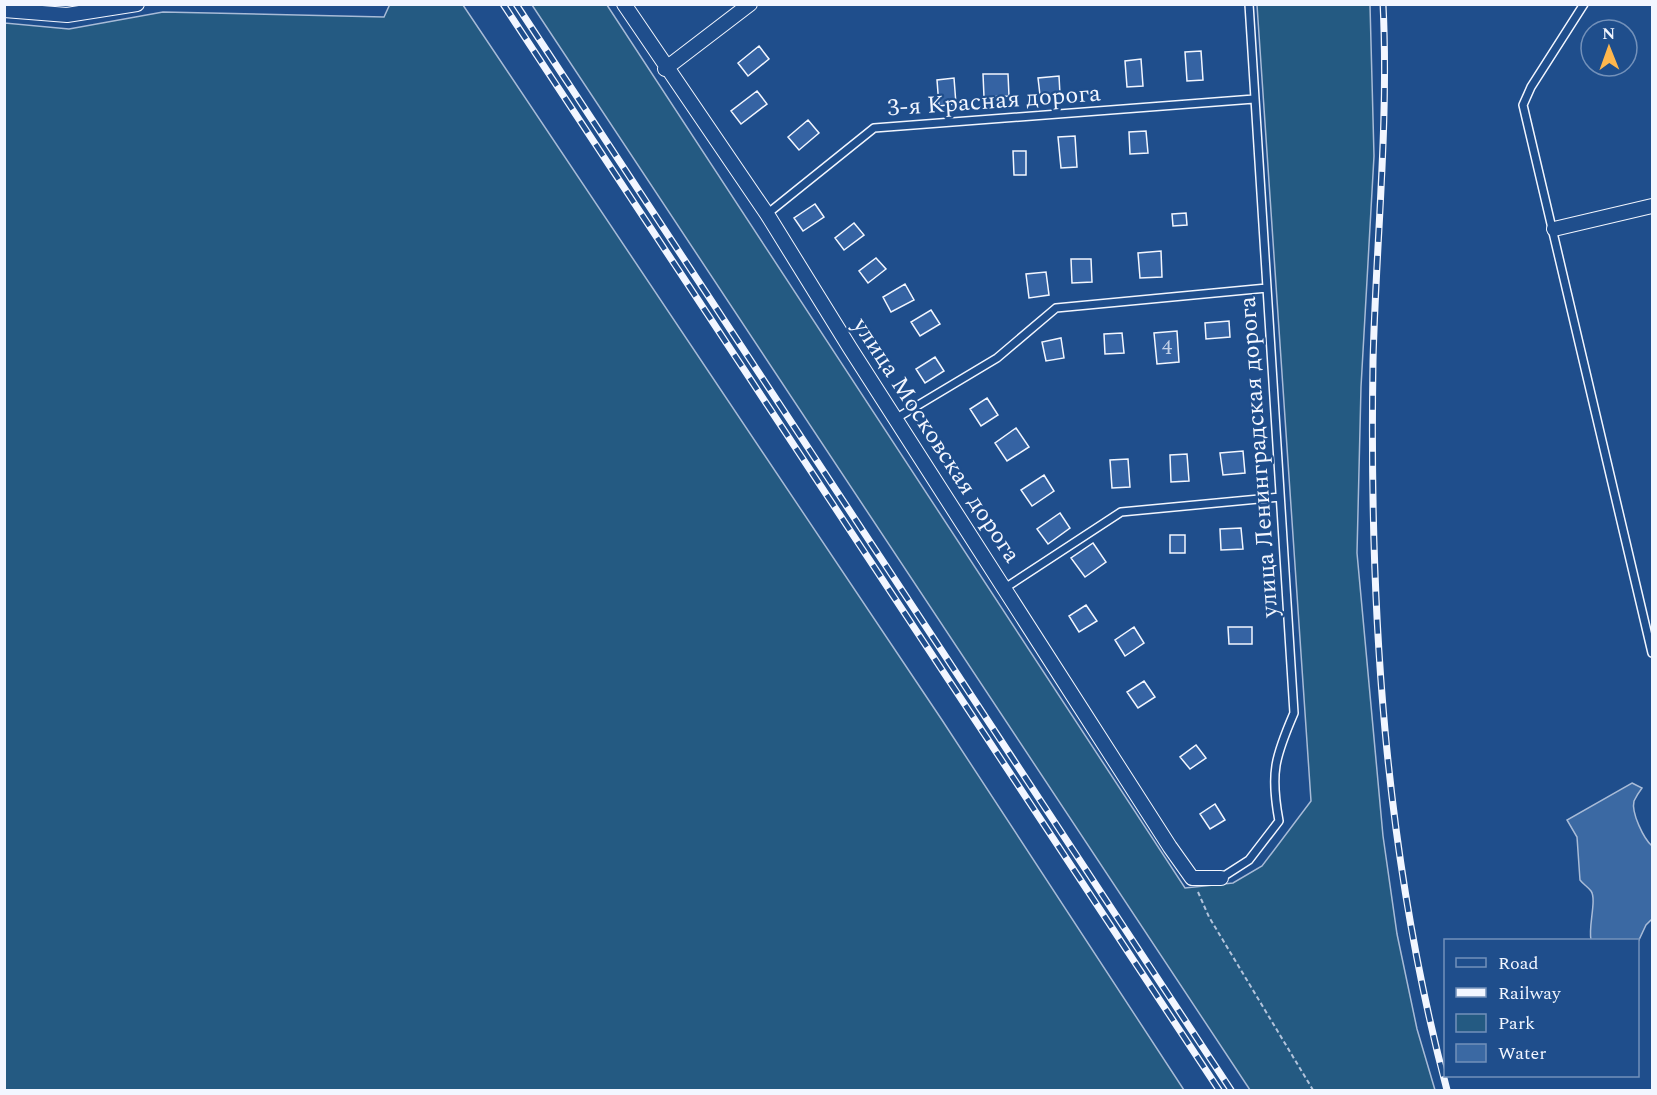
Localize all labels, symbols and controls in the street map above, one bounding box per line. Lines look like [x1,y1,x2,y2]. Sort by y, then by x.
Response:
north arrow [1579,18,1639,78]
text: N [1602,22,1615,46]
street label: 3-я Красная дорога [886,76,1102,126]
street label: улица Ленинградская дорога [1230,295,1288,620]
street label: улица Московская дорога [843,310,1029,571]
house number: 4 [1162,332,1173,364]
legend [1444,939,1639,1077]
text: Road [1498,950,1539,977]
text: Railway [1498,980,1562,1007]
text: Park [1498,1010,1535,1037]
text: Water [1498,1040,1546,1067]

